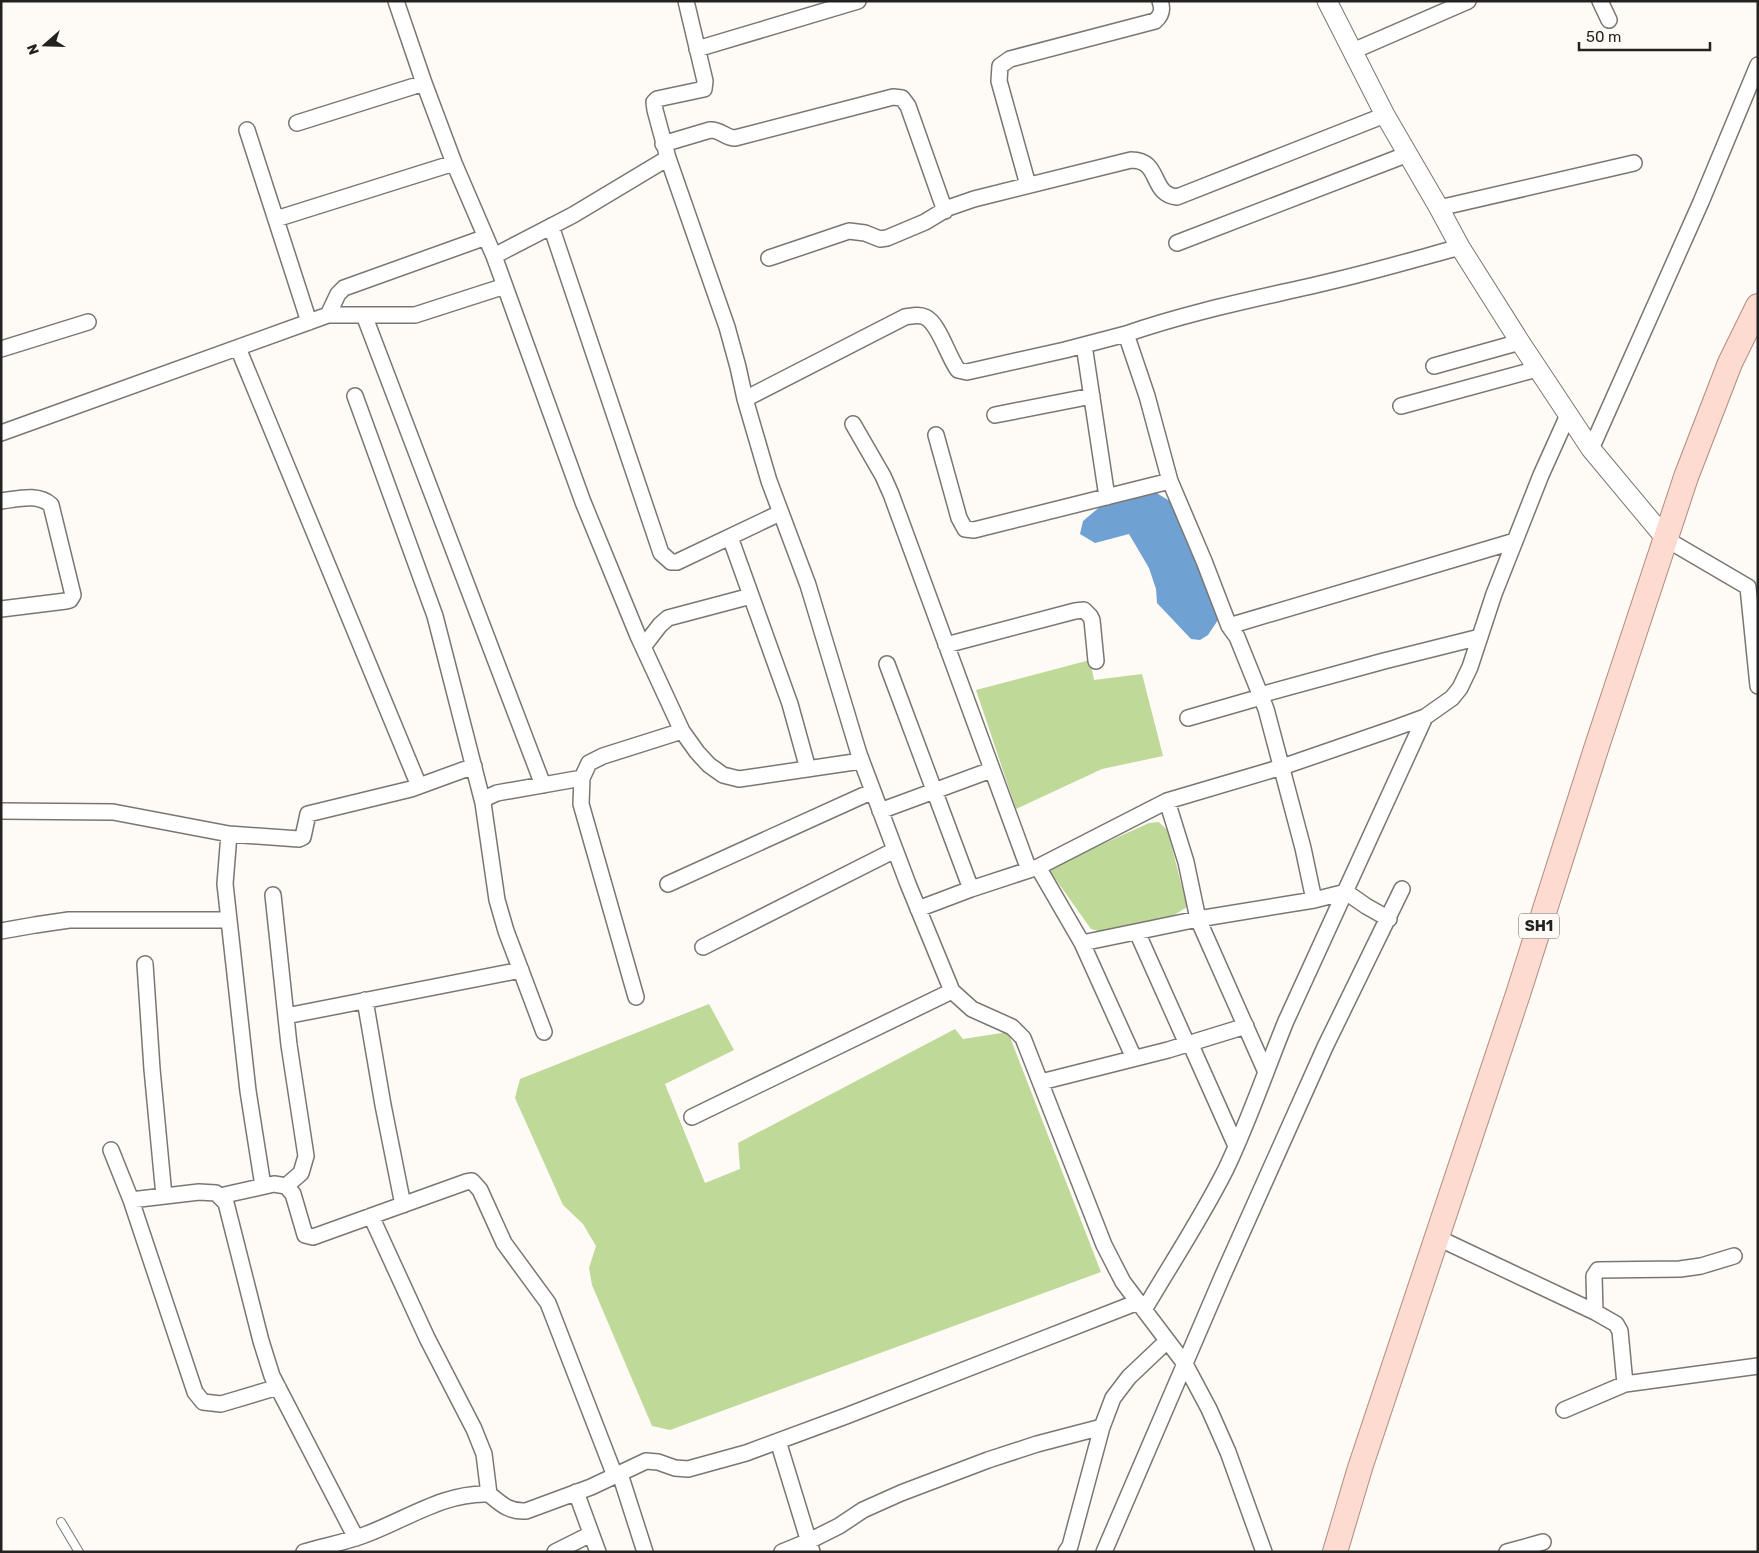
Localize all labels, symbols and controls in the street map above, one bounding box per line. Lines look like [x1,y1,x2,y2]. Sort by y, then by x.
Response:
north arrow [20,20,70,70]
scale bar [1579,20,1710,52]
text: 50 m [1586,28,1621,46]
text: N [24,42,43,57]
road number: SH1 [1519,914,1559,938]

